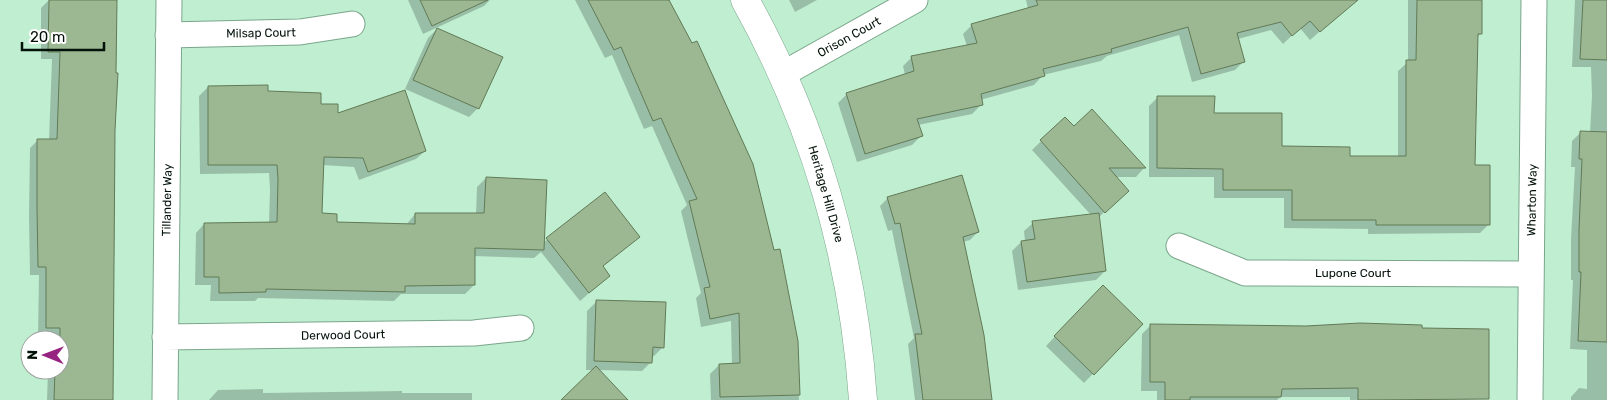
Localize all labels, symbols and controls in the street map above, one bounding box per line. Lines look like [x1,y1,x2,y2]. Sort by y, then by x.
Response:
street label: Orison Court [815,14,883,60]
scale bar [22,20,105,52]
street label: Milsap Court [226,25,296,41]
text: 20 m [30,28,65,46]
street label: Heritage Hill Drive [805,144,847,244]
street label: Tillander Way [159,163,175,237]
street label: Wharton Way [1524,163,1540,236]
street label: Lupone Court [1315,266,1391,280]
street label: Derwood Court [301,327,386,343]
north arrow [20,330,70,380]
text: N [24,350,41,360]

